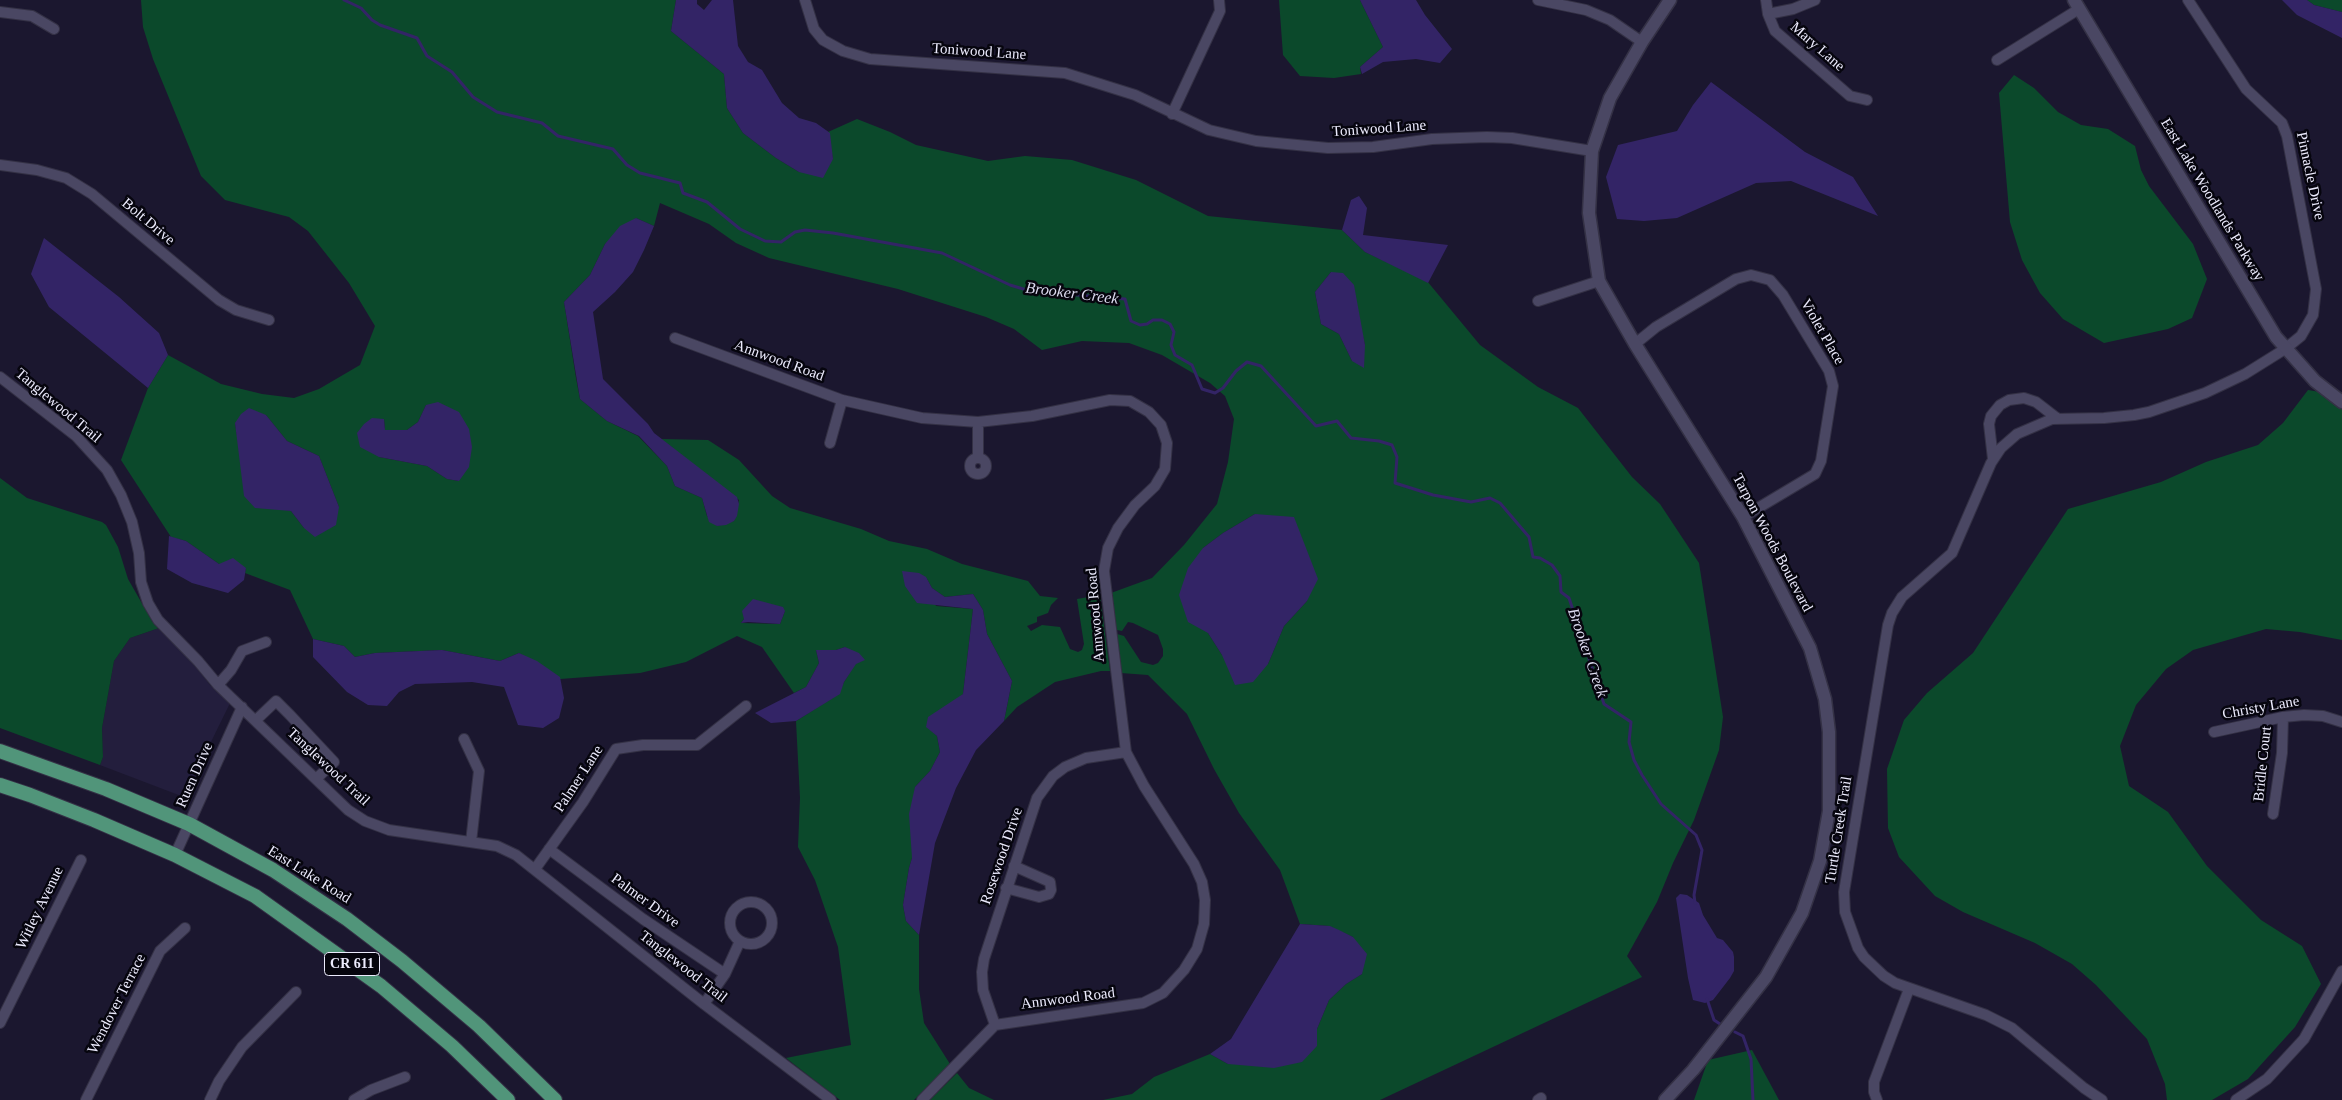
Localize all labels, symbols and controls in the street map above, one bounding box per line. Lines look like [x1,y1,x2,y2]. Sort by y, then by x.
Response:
street label: Mary Lane [1786,18,1848,76]
street label: Toniwood Lane [931,40,1027,64]
street label: East Lake Woodlands Parkway [2156,115,2268,285]
street label: Toniwood Lane [1331,117,1427,141]
street label: Pinnacle Drive [2292,130,2328,222]
street label: Bolt Drive [118,195,178,249]
water label: Brooker Creek [1024,279,1120,309]
street label: Violet Place [1796,296,1848,368]
street label: Annwood Road [731,336,827,386]
street label: Tanglewood Trail [11,365,105,447]
street label: Tarpon Woods Boulevard [1728,471,1816,615]
street label: Annwood Road [1083,567,1109,663]
water label: Brooker Creek [1563,606,1611,700]
street label: Christy Lane [2221,692,2301,724]
street label: Tanglewood Trail [283,724,373,810]
street label: Bridle Court [2250,726,2276,802]
street label: Ruen Drive [173,740,217,810]
street label: Palmer Lane [551,742,607,816]
street label: Turtle Creek Trail [1822,775,1856,885]
street label: Rosewood Drive [977,805,1027,907]
street label: East Lake Road [264,842,354,908]
street label: Witley Avenue [12,864,68,952]
street label: Palmer Drive [607,870,683,932]
street label: Tanglewood Trail [636,927,730,1007]
street label: Wendover Terrace [84,951,150,1057]
road number: CR 611 [324,952,380,976]
street label: Annwood Road [1020,984,1116,1014]

